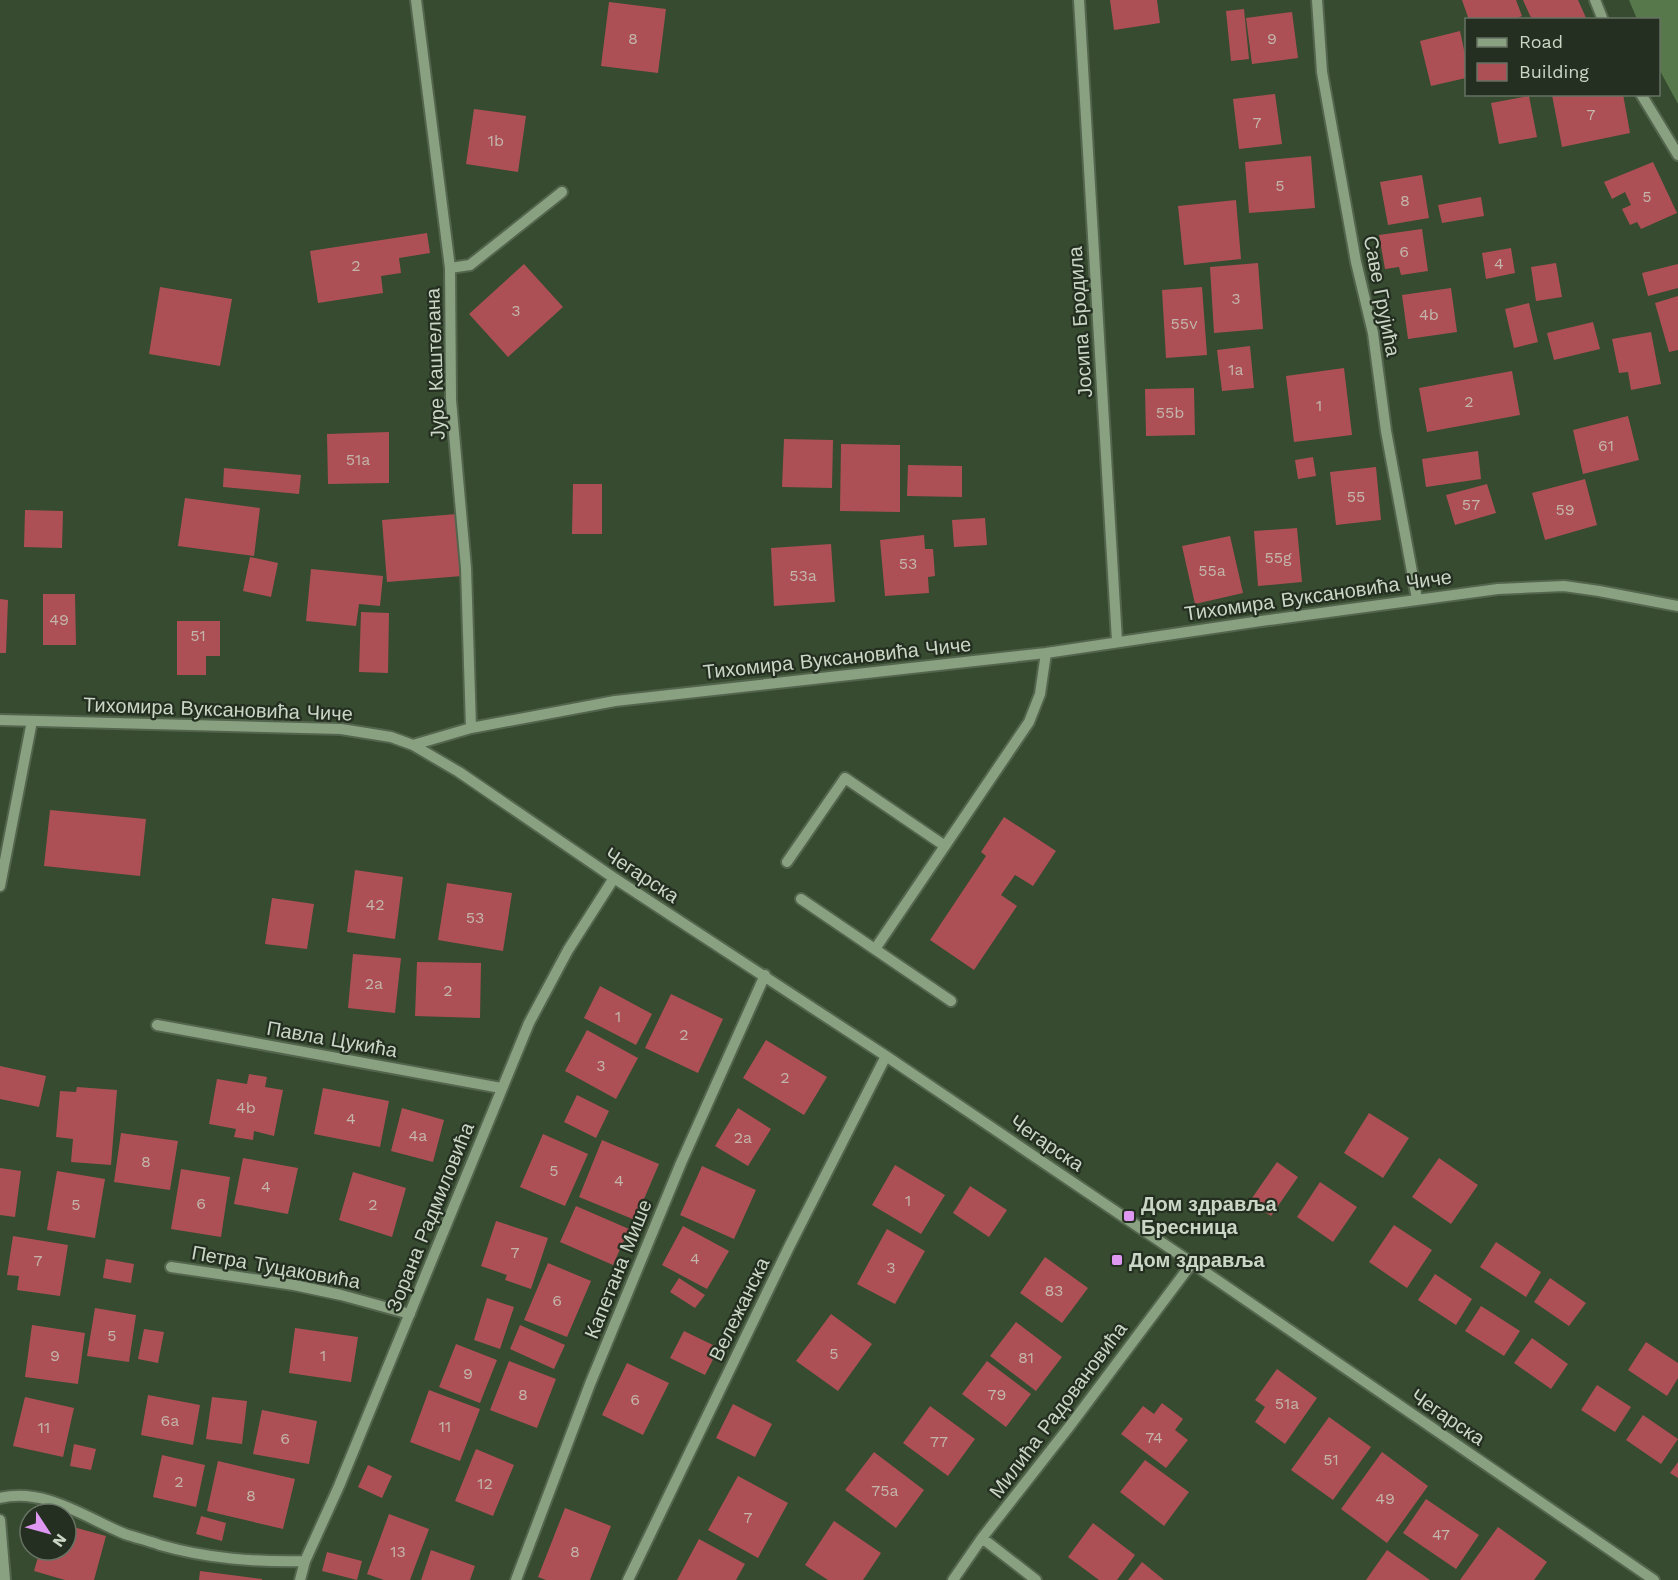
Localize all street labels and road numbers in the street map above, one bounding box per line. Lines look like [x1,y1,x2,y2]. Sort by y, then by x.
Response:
street label: Саве Грујића [1359,234,1406,359]
street label: Јосипа Бродила [1063,245,1097,398]
street label: Јуре Каштелана [420,287,450,440]
street label: Тихомира Вуксановића Чиче [1183,564,1453,626]
street label: Тихомира Вуксановића Чиче [702,632,972,684]
street label: Тихомира Вуксановића Чиче [83,692,353,726]
street label: Чегарска [600,842,684,908]
street label: Павла Цукића [265,1016,400,1062]
street label: Чегарска [1006,1110,1089,1177]
street label: Зорана Радмиловића [381,1118,479,1315]
street label: Капетана Мише [579,1196,657,1342]
street label: Петра Туцаковића [190,1240,363,1294]
street label: Вележанска [704,1253,775,1365]
street label: Милића Радовановића [984,1317,1133,1503]
street label: Чегарска [1407,1384,1490,1451]

